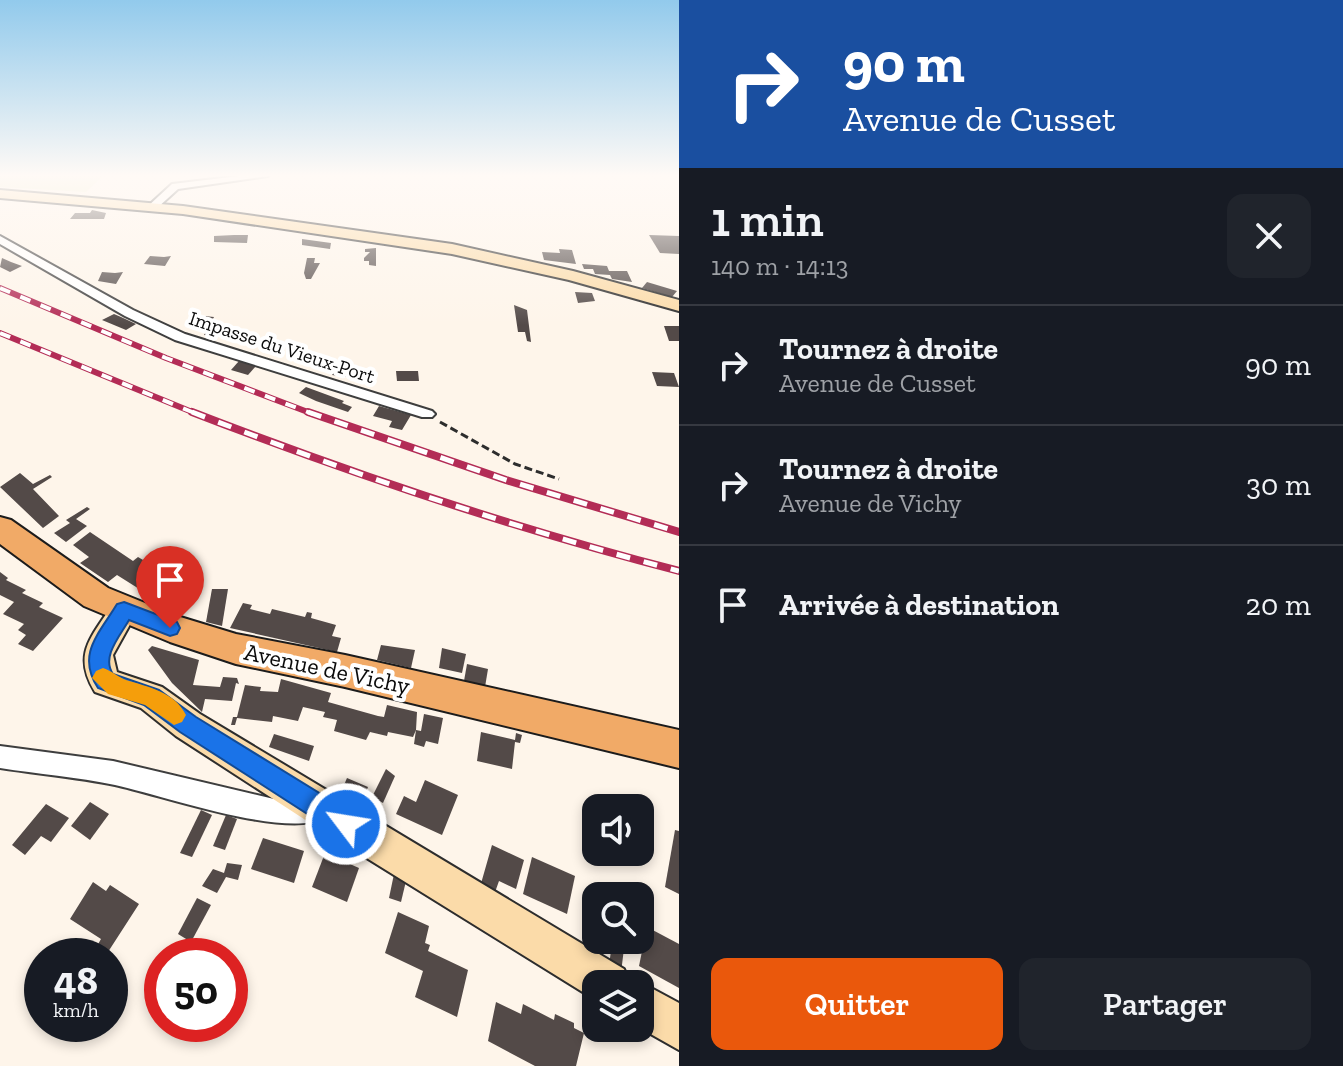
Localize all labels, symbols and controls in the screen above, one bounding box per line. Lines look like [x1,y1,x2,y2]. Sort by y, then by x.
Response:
text: 90 m [843,29,965,96]
icon: right [711,32,815,136]
text: Avenue de Cusset [843,97,1115,140]
text: 1 min [711,191,824,248]
button: close [1227,194,1311,278]
text: 140 m · 14:13 [711,250,848,282]
street label: Impasse du Vieux-Port [186,306,378,389]
text: Tournez à droite [779,331,998,367]
icon: right [711,343,755,387]
text: 90 m [1245,347,1311,383]
text: Avenue de Cusset [779,367,976,399]
text: Tournez à droite [779,451,998,487]
icon: right [711,463,755,507]
text: 30 m [1246,467,1311,503]
text: Avenue de Vichy [779,487,962,519]
pin [136,546,204,628]
icon: arrive [148,558,192,602]
icon: arrive [711,583,755,627]
text: Arrivée à destination [779,587,1059,623]
text: 20 m [1246,587,1311,623]
street label: Avenue de Vichy [242,637,413,700]
position arrow [304,782,388,866]
map controls [582,794,654,1042]
button: sound [582,794,654,866]
button: search [582,882,654,954]
speed limit sign: 50 [144,938,248,1042]
text: 48 [54,956,98,1004]
button: Quitter [711,958,1003,1050]
button: Partager [1019,958,1311,1050]
button: layers [582,970,654,1042]
text: km/h [53,998,99,1022]

